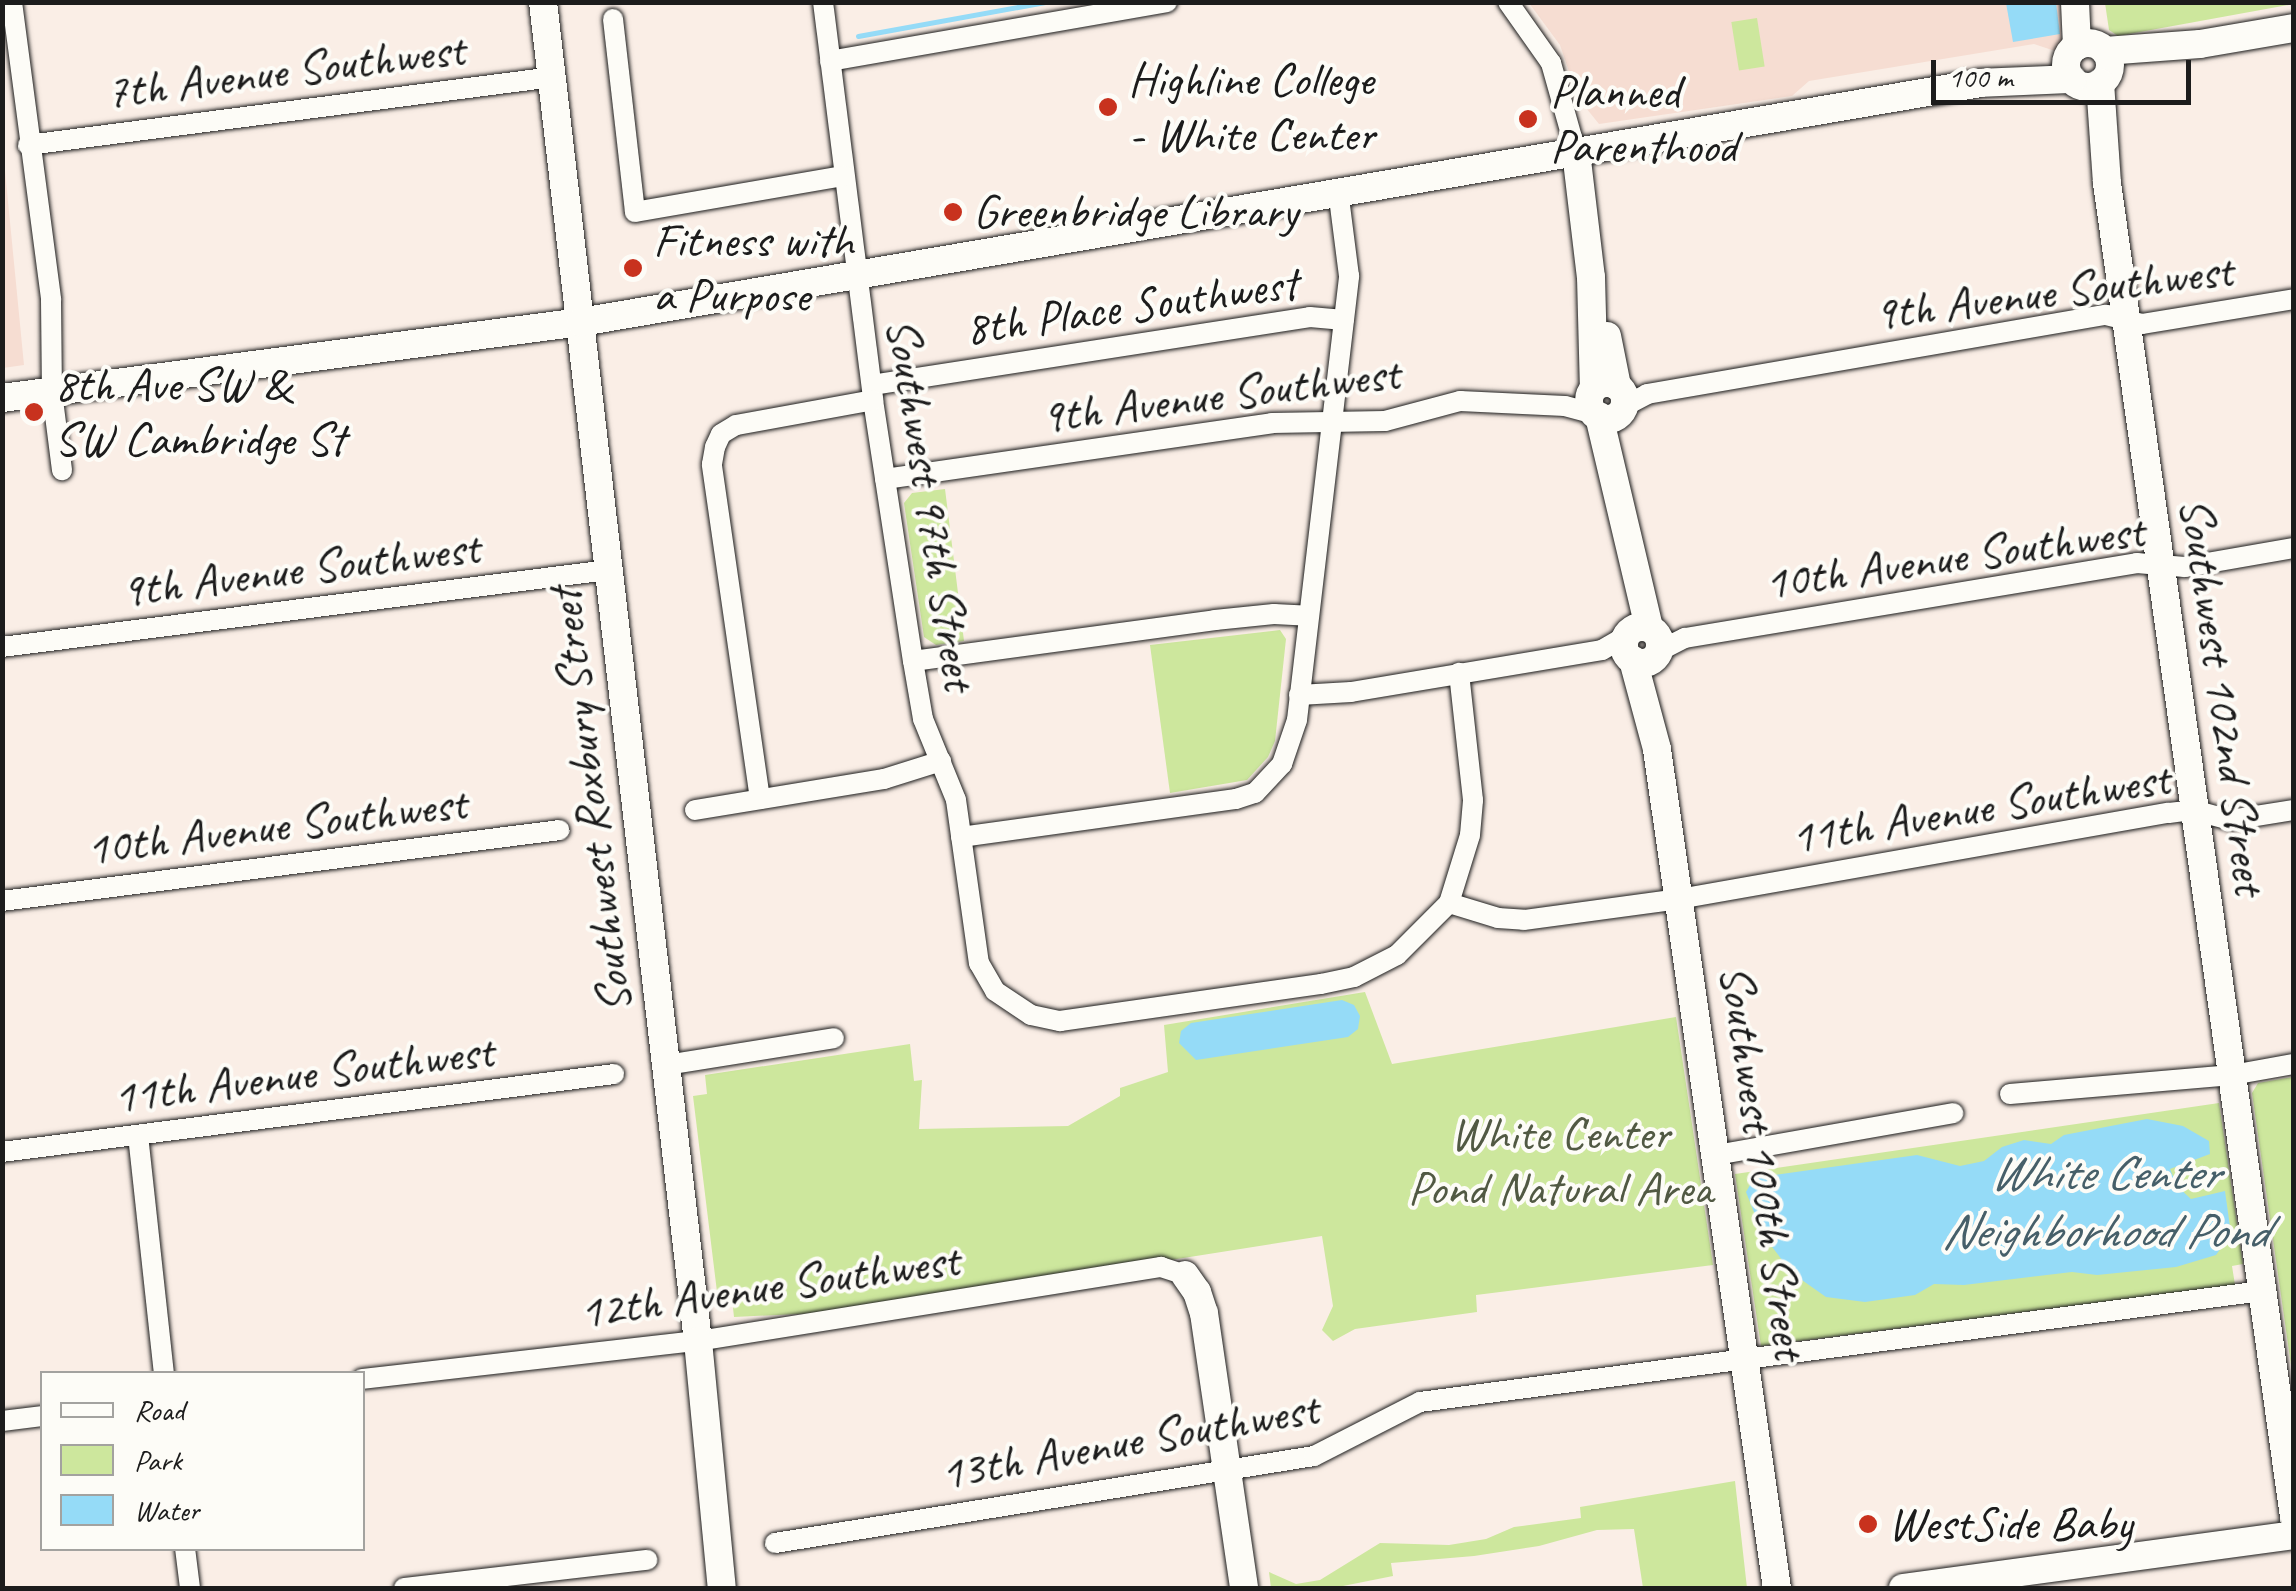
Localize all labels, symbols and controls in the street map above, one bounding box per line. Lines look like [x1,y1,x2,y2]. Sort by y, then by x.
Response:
street label: 7th Avenue Southwest [102,20,468,122]
scale bar [1936,40,2196,102]
place label: Highline College - White Center [1128,50,1374,163]
text: 100 m [1948,58,2013,96]
place label: Planned Parenthood [1550,62,1737,175]
marker: Highline College - White Center [1097,96,1119,118]
marker: Planned Parenthood [1515,106,1541,132]
place label: Greenbridge Library [973,183,1298,241]
marker: Greenbridge Library [942,201,964,223]
place label: Fitness with a Purpose [653,211,854,324]
street label: 9th Avenue Southwest [1870,241,2236,343]
street label: 8th Place Southwest [961,254,1301,358]
marker: Fitness with a Purpose [622,257,644,279]
street label: Southwest 97th Street [873,314,989,694]
street label: 9th Avenue Southwest [1037,344,1403,446]
place label: 8th Ave SW & SW Cambridge St [54,355,345,468]
marker: 8th Ave SW & SW Cambridge St [23,401,45,423]
street label: Southwest 102nd Street [2167,493,2279,899]
street label: 10th Avenue Southwest [1761,502,2147,612]
street label: 9th Avenue Southwest [117,518,483,620]
street label: Southwest Roxbury Street [535,586,645,1016]
street label: 11th Avenue Southwest [1787,750,2173,866]
street label: 10th Avenue Southwest [83,774,469,878]
street label: Southwest 100th Street [1707,961,1819,1363]
street label: 11th Avenue Southwest [110,1022,496,1126]
park label: White Center Pond Natural Area [1407,1104,1713,1217]
water label: White Center Neighborhood Pond [1941,1142,2267,1260]
street label: 12th Avenue Southwest [576,1231,962,1341]
legend [40,1371,365,1551]
street label: 13th Avenue Southwest [936,1379,1322,1503]
text: Road [134,1391,184,1429]
text: Park [134,1441,182,1479]
text: Water [134,1491,199,1529]
place label: WestSide Baby [1888,1495,2132,1553]
marker: WestSide Baby [1857,1513,1879,1535]

